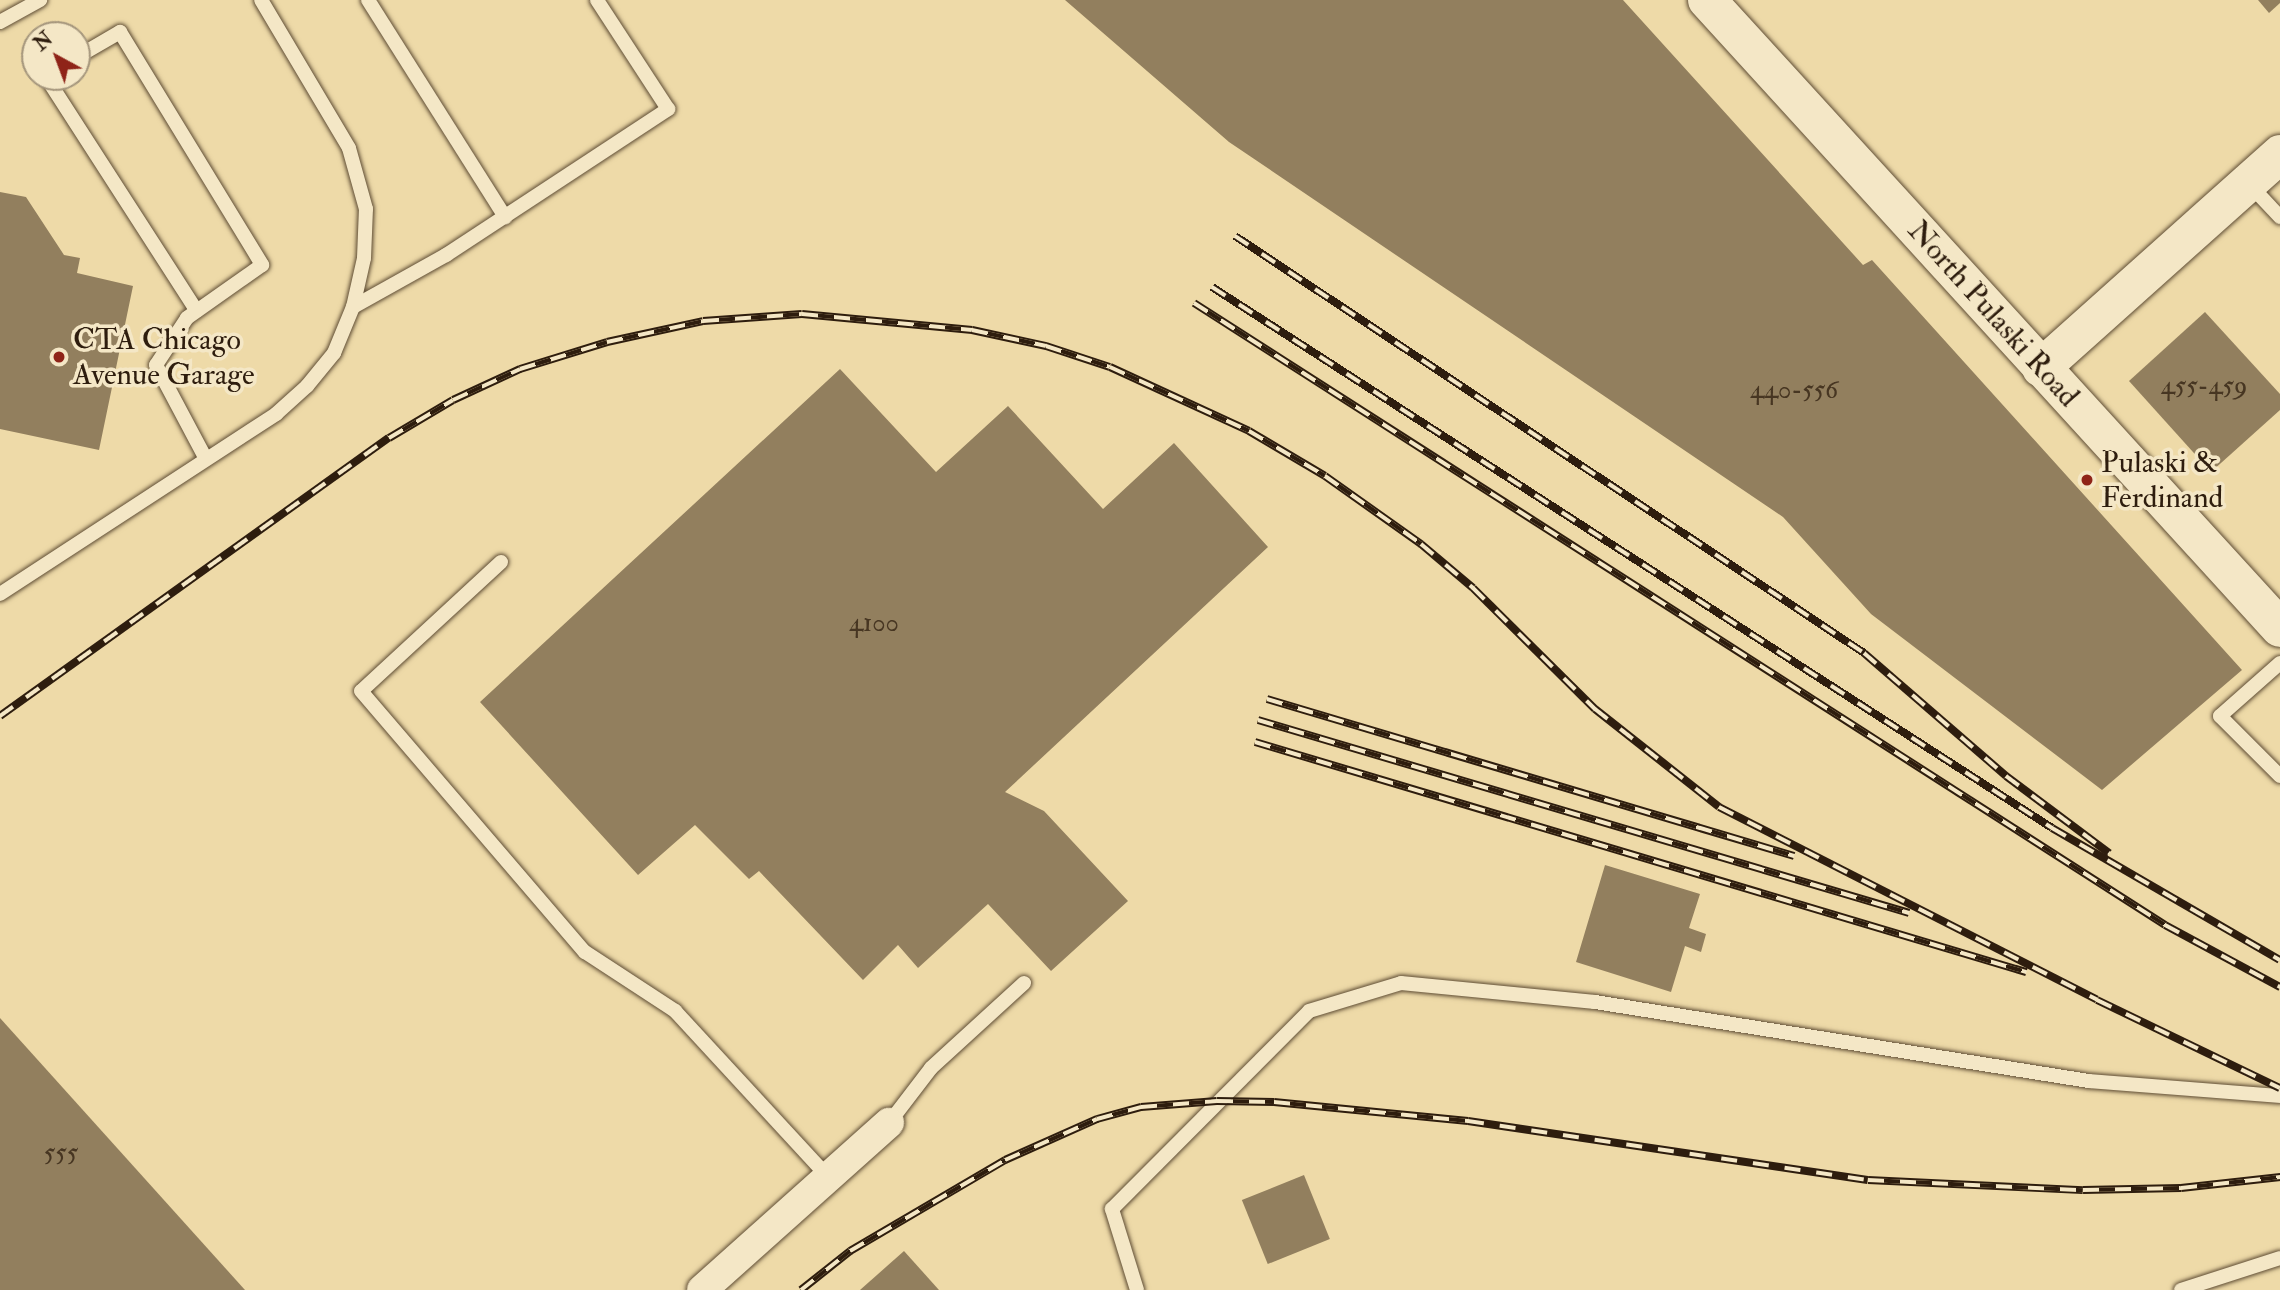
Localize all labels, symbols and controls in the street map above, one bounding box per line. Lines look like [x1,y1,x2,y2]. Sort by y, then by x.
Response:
north arrow [21,21,91,91]
text: N [29,27,58,56]
street label: North Pulaski Road [1900,213,2086,415]
place label: CTA Chicago Avenue Garage [73,322,255,392]
marker: CTA Chicago Avenue Garage [51,349,67,365]
house number: 455-459 [2161,371,2247,403]
house number: 440-556 [1750,375,1838,407]
place label: Pulaski & Ferdinand [2101,445,2223,516]
marker: Pulaski & Ferdinand [2079,472,2095,488]
house number: 4100 [849,608,899,640]
house number: 555 [44,1138,78,1170]

